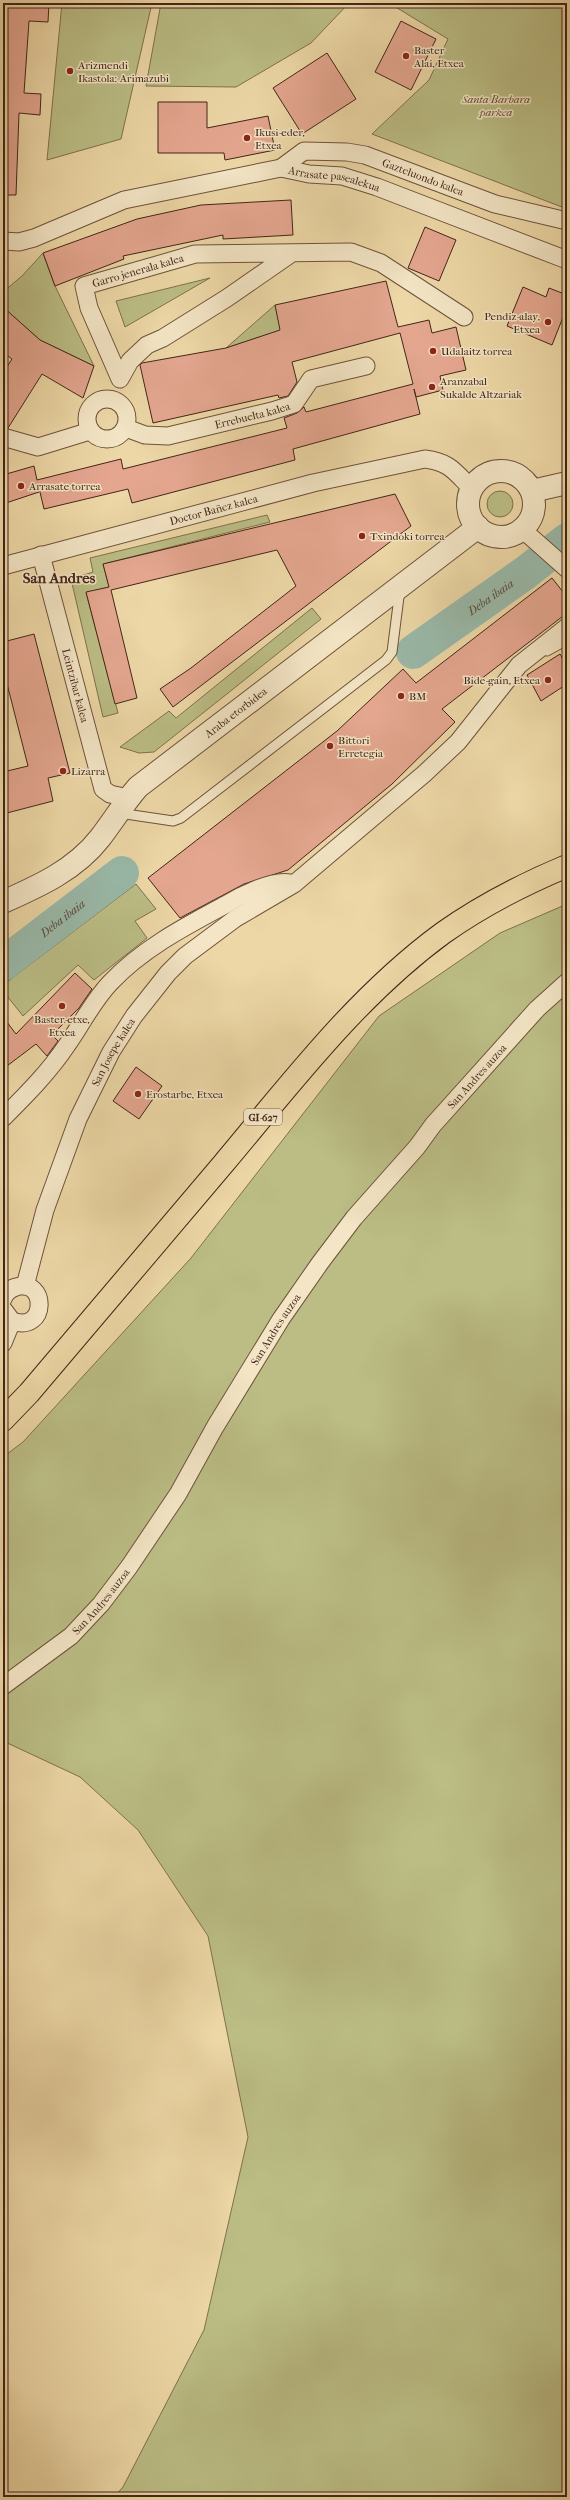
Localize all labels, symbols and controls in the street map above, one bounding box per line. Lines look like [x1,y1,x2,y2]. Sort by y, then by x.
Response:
place label: Baster Alai, Etxea [413,44,465,70]
marker: Baster Alai, Etxea [401,51,411,61]
place label: Arizmendi Ikastola: Arimazubi [77,59,170,85]
marker: Arizmendi Ikastola: Arimazubi [65,66,75,76]
park label: Santa Barbara parkea [461,93,530,119]
place label: Ikusi-eder, Etxea [255,126,305,152]
marker: Ikusi-eder, Etxea [242,133,252,143]
street label: Gazteluondo kalea [380,156,466,199]
street label: Arrasate pasealekua [286,164,383,195]
street label: Garro jenerala kalea [91,251,186,290]
place label: Pendiz-alay, Etxea [484,310,541,336]
marker: Pendiz-alay, Etxea [543,317,553,327]
place label: Udalaitz torrea [441,345,513,358]
marker: Udalaitz torrea [428,346,438,356]
place label: Aranzabal Sukalde Altzariak [439,375,522,401]
marker: Aranzabal Sukalde Altzariak [427,382,437,392]
street label: Errebuelta kalea [213,399,293,432]
place label: Arrasate torrea [28,480,102,493]
marker: Arrasate torrea [16,481,26,491]
street label: Doctor Bañez kalea [168,492,260,528]
place label: Txindoki torrea [370,530,445,543]
marker: Txindoki torrea [357,531,367,541]
district label: San Andres [23,569,96,587]
water label: Deba ibaia [464,576,516,619]
street label: Leintzibar kalea [59,647,91,725]
place label: Bide-gain, Etxea [463,674,541,687]
marker: Bide-gain, Etxea [543,675,553,685]
street label: Araba etorbidea [201,684,270,741]
place label: BM [409,690,426,703]
marker: BM [396,691,406,701]
place label: Bittori Erretegia [338,734,384,760]
marker: Bittori Erretegia [325,741,335,751]
place label: Lizarra [71,765,106,778]
marker: Lizarra [58,766,68,776]
water label: Deba ibaia [37,897,88,941]
marker: Baster-etxe, Etxea [57,1001,67,1011]
place label: Baster-etxe, Etxea [34,1013,90,1039]
street label: San Josepe kalea [89,1015,139,1089]
street label: San Andres auzoa [445,1041,510,1112]
place label: Erostarbe, Etxea [146,1088,224,1101]
marker: Erostarbe, Etxea [133,1089,143,1099]
road number: GI-627 [244,1109,282,1125]
street label: San Andres auzoa [248,1291,304,1368]
street label: San Andres auzoa [70,1565,133,1638]

